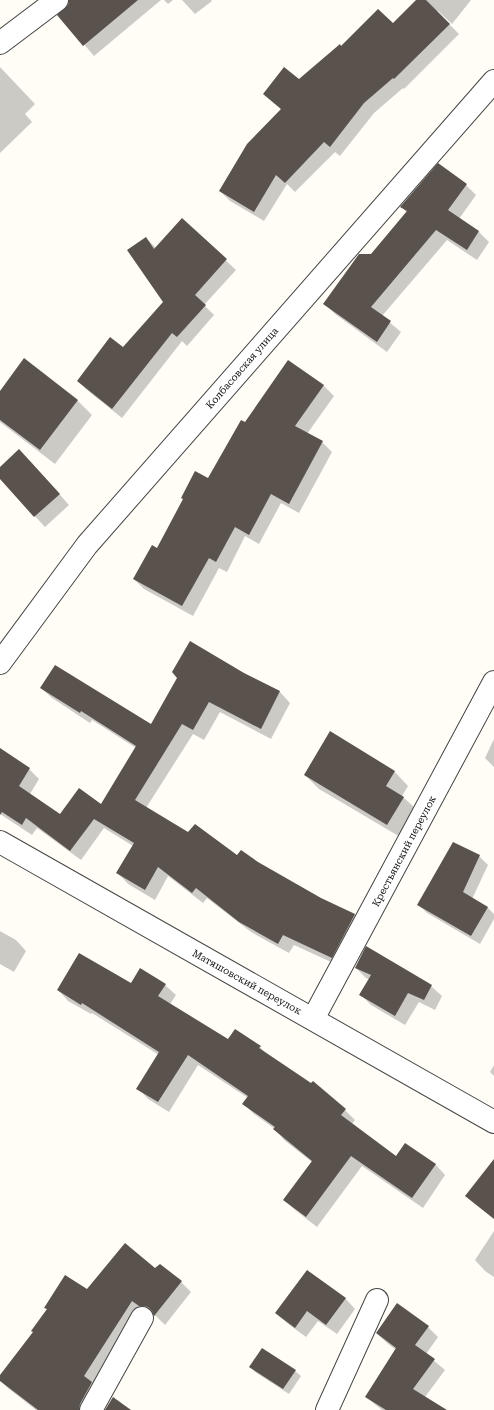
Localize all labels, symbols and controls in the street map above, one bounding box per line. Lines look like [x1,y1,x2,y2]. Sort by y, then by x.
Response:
street label: Колбасовская улица [204,325,281,411]
street label: Крестьянский переулок [370,793,438,908]
street label: Матяшовский переулок [190,947,304,1017]

